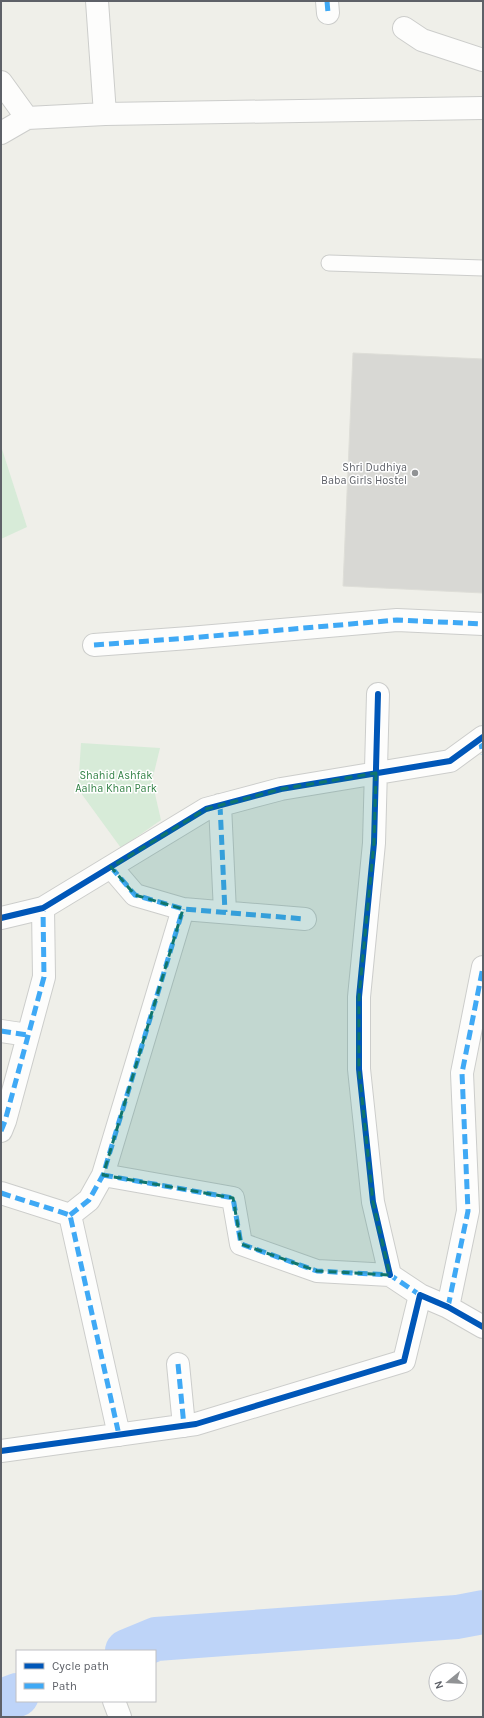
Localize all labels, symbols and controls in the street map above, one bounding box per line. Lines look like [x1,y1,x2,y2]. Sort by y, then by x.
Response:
place label: Shri Dudhiya Baba Girls Hostel [321,461,407,487]
marker: Shri Dudhiya Baba Girls Hostel [410,468,420,478]
park label: Shahid Ashfak Aalha Khan Park [75,769,157,795]
legend [16,1650,156,1702]
text: Cycle path [52,1659,109,1673]
north arrow [428,1662,468,1702]
text: Path [52,1679,77,1693]
text: N [432,1679,446,1691]

